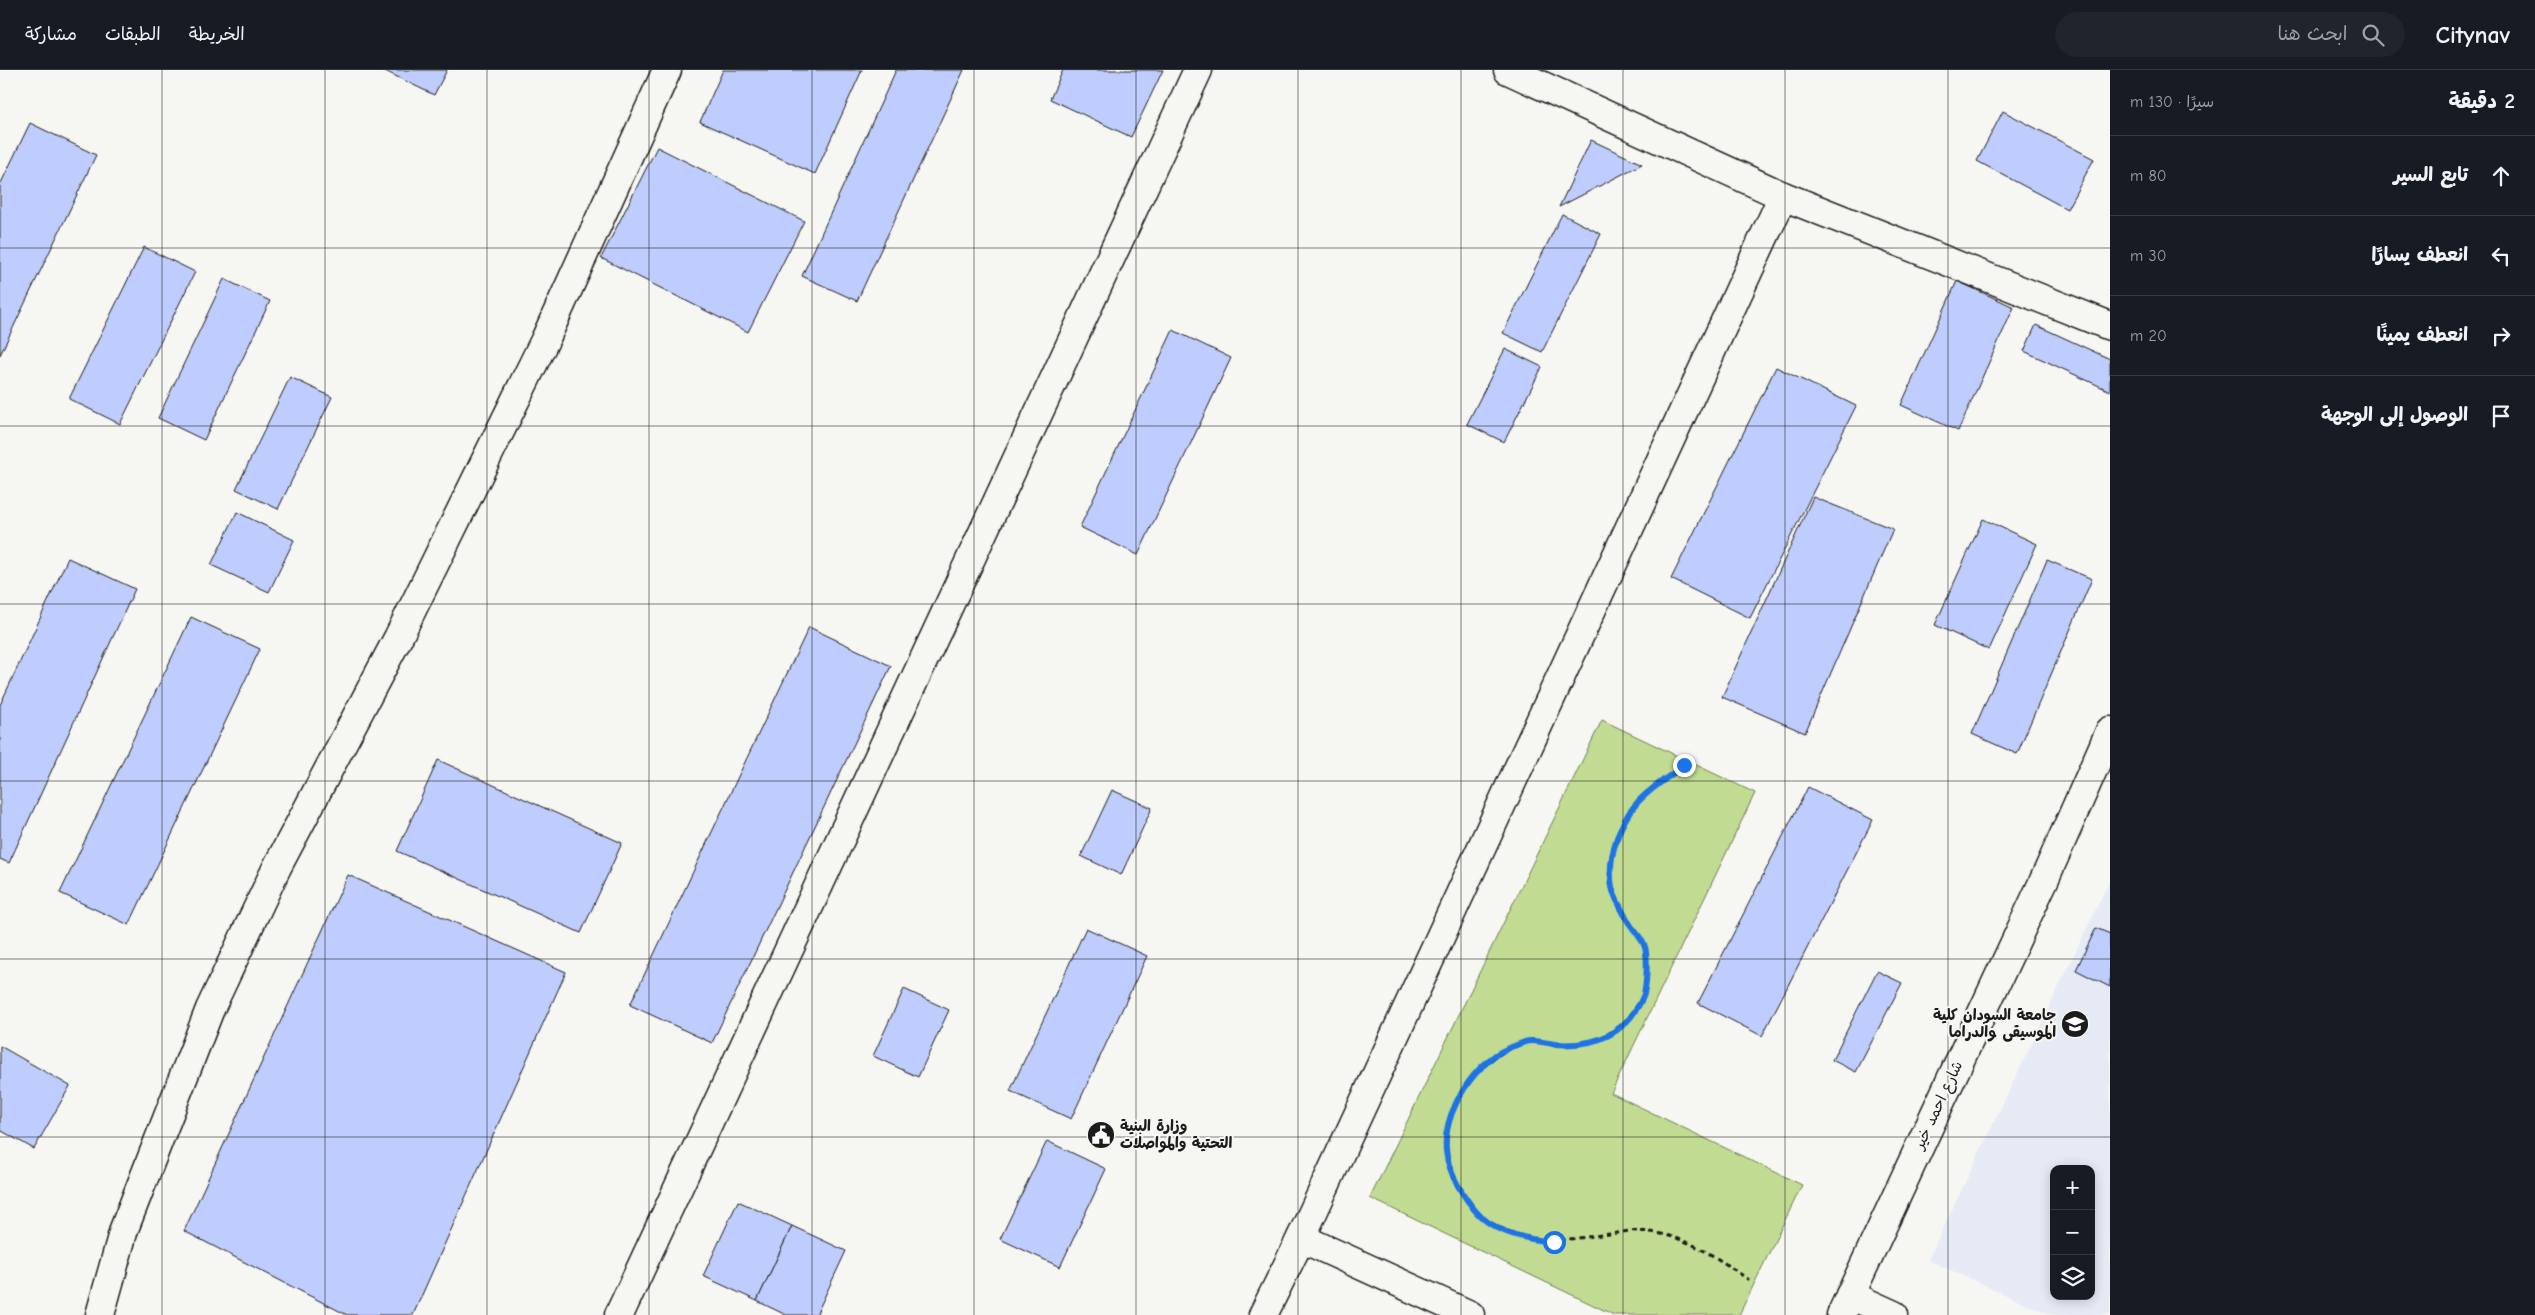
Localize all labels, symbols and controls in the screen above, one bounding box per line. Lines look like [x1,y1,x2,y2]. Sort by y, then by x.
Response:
search box [2055,12,2405,57]
icon: search [2359,21,2387,49]
text: Citynav [2435,21,2510,49]
text: ابحث هنا [2278,23,2347,45]
text: مشاركة [25,24,77,45]
text: الطبقات [105,24,161,45]
text: الخريطة [189,24,245,45]
text: 2 دقيقة [2449,89,2515,113]
text: سيرًا · 130 m [2130,93,2214,111]
icon: ahead [2487,162,2515,190]
text: تابع السير [2394,164,2468,186]
text: 80 m [2130,167,2167,185]
icon: left [2487,242,2515,270]
text: انعطف يسارًا [2371,244,2468,266]
text: 30 m [2130,247,2166,265]
icon: right [2487,322,2515,350]
text: انعطف يمينًا [2376,324,2468,346]
text: 20 m [2130,327,2167,345]
icon: arrive [2487,402,2515,430]
text: الوصول إلى الوجهة [2321,404,2468,426]
route end [1673,754,1696,777]
place label: جامعة السودان كلية الموسيقى والدراما [1933,1006,2056,1042]
school or university icon: جامعة السودان كلية الموسيقى والدراما [2060,1009,2090,1039]
street label: شارع احمد خير [1909,1058,1967,1154]
place label: وزارة البنية التحتية والمواصلات [1120,1117,1232,1153]
public building icon: وزارة البنية التحتية والمواصلات [1086,1120,1116,1150]
map controls [2050,1165,2095,1300]
button: + [2050,1165,2095,1210]
button: − [2050,1210,2095,1255]
route start [1543,1231,1566,1254]
button: layers [2050,1255,2095,1300]

